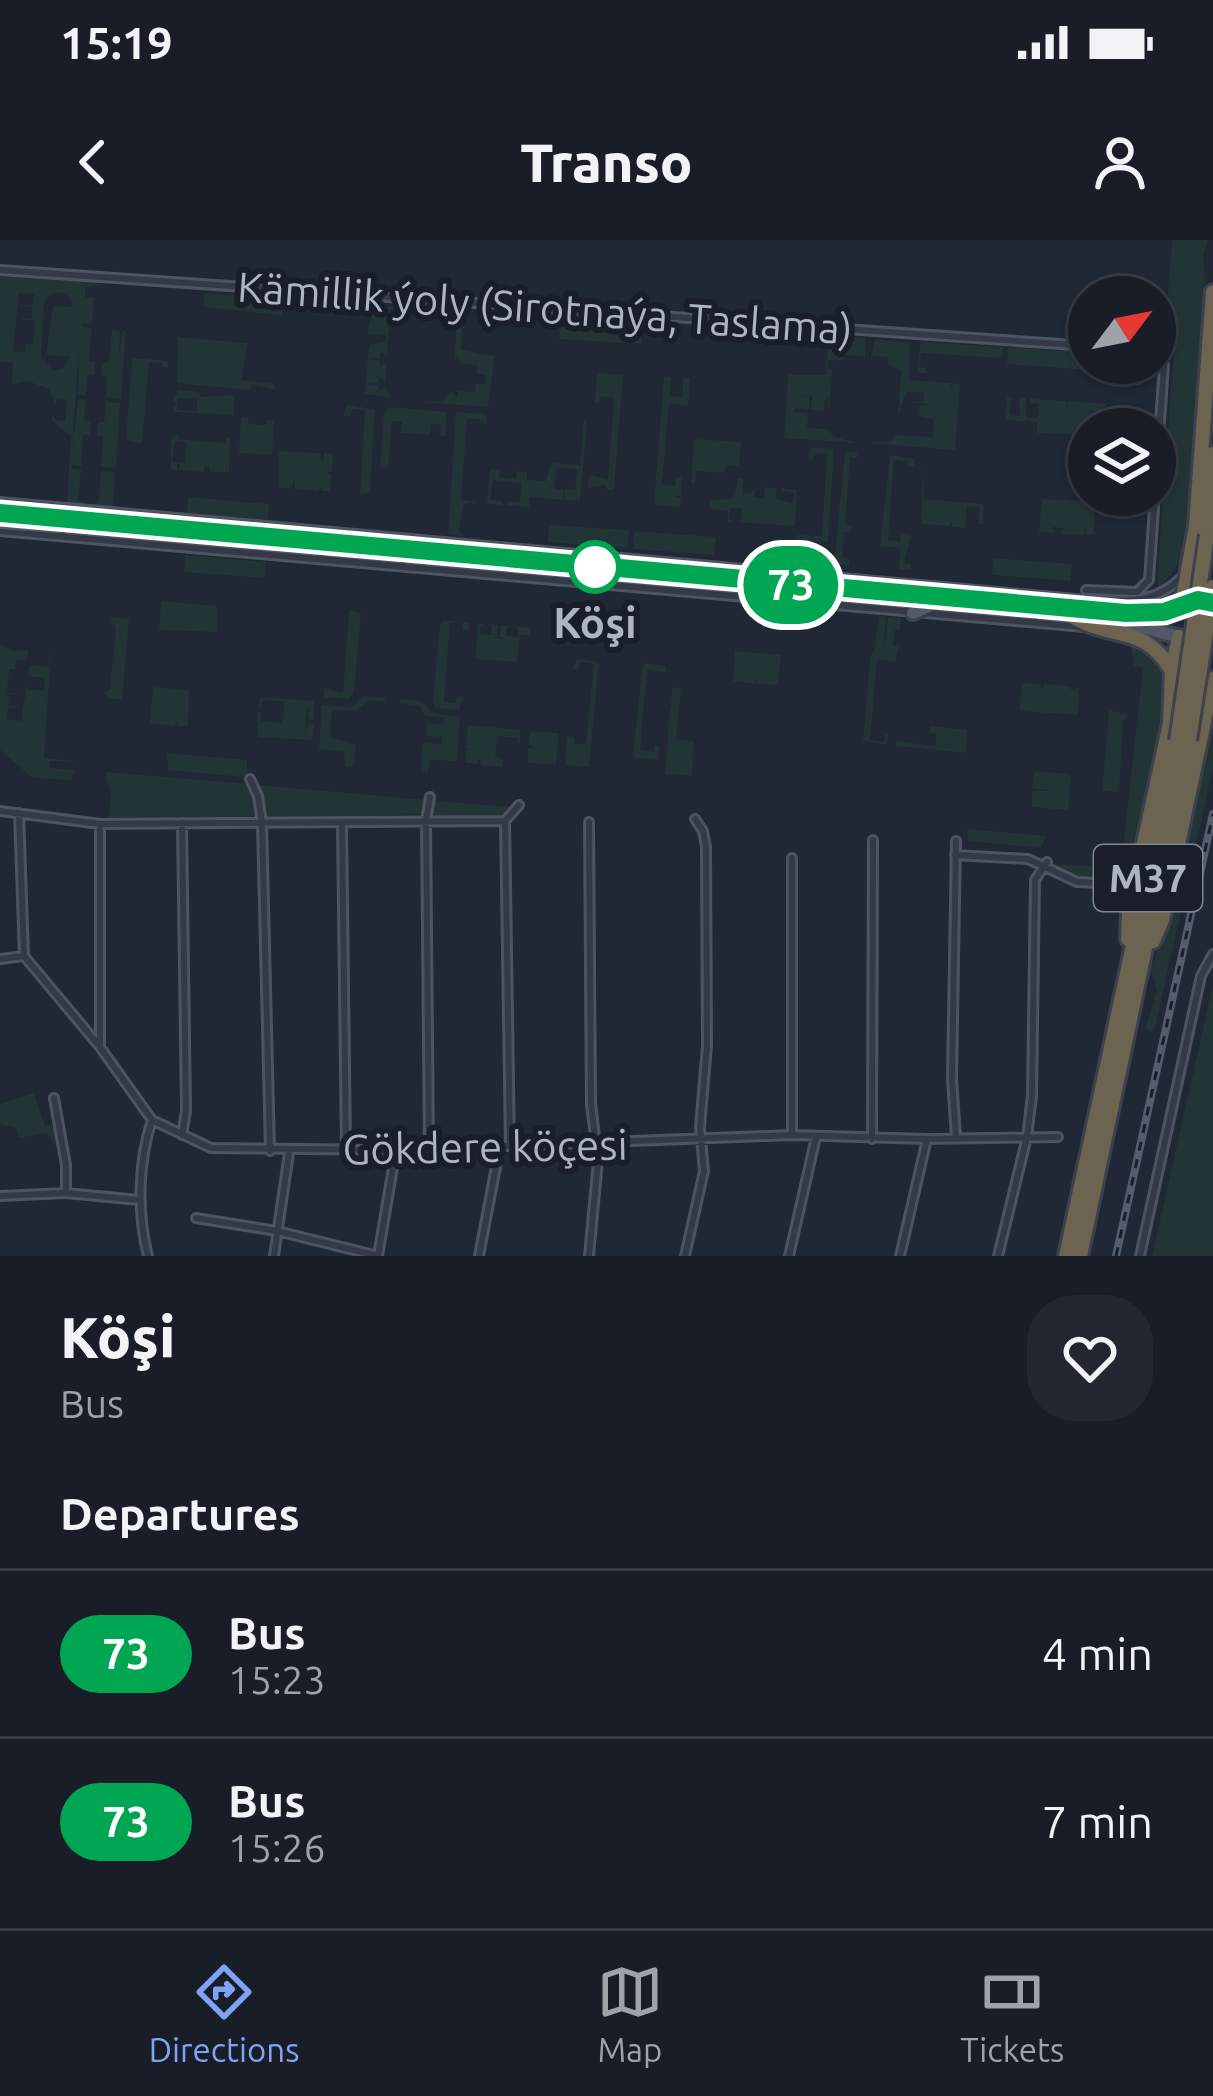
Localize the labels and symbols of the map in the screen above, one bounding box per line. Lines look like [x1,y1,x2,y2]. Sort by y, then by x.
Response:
street label: Kämillik ýoly (Sirotnaýa, Taslama) [236,263,854,352]
north arrow [1068,276,1176,384]
marker: Köşi [570,542,620,592]
line badge: 73 [737,546,845,624]
place label: Köşi [553,599,637,647]
road number: M37 [1094,845,1202,911]
street label: Gökdere köçesi [342,1121,628,1172]

